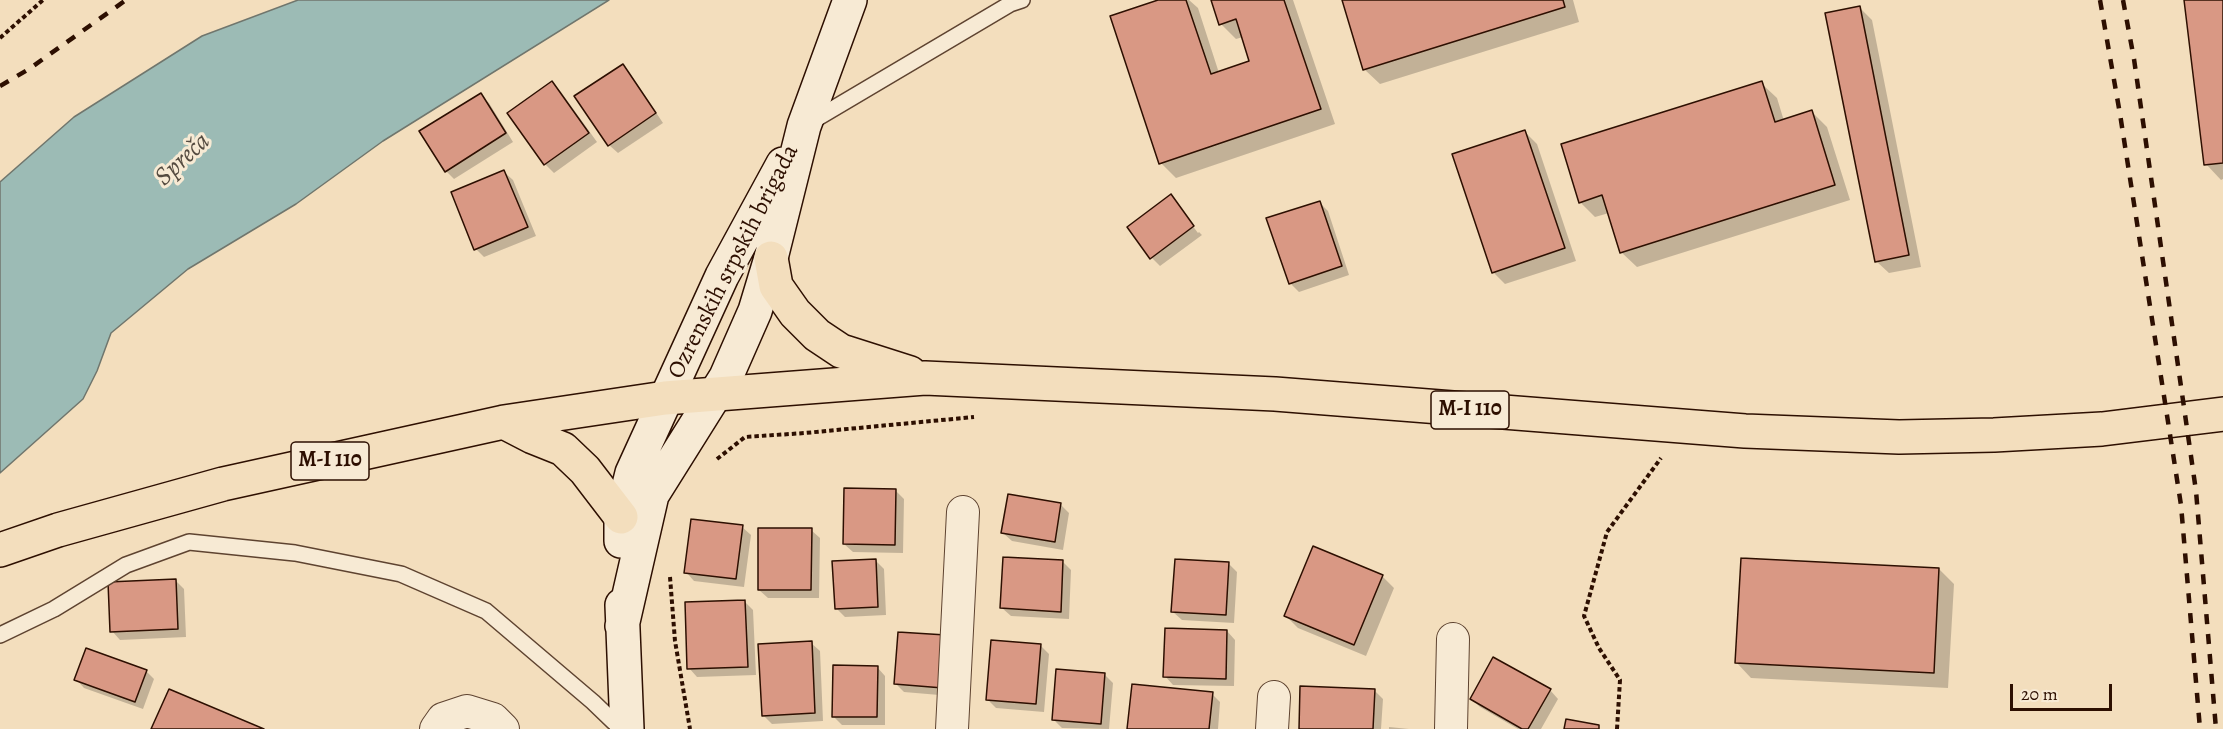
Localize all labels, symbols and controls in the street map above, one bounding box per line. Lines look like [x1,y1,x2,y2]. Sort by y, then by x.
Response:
water label: Spreča [149,127,217,193]
street label: Ozrenskih srpskih brigada [662,140,806,384]
road number: M-I 110 [1431,391,1509,429]
road number: M-I 110 [291,442,369,480]
scale bar [2013,672,2115,710]
text: 20 m [2021,682,2058,706]

